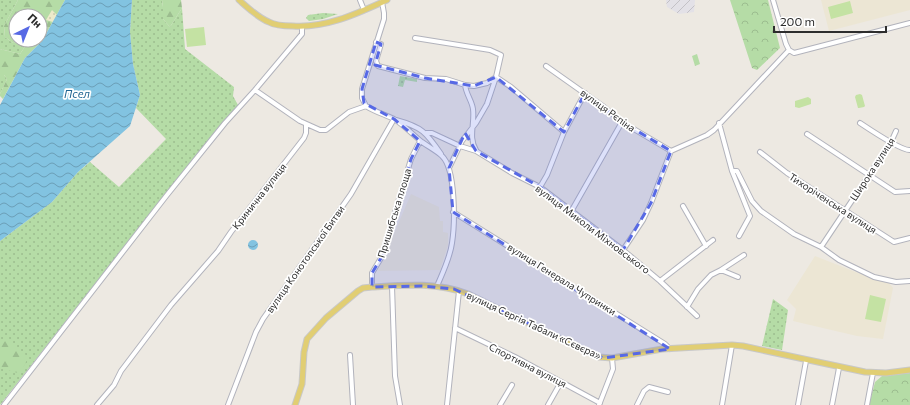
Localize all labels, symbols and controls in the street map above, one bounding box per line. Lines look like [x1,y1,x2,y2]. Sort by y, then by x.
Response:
north arrow [8,8,48,48]
scale bar [774,8,886,34]
text: Пн [25,11,45,30]
text: 200 m [780,14,815,28]
street label: вулиця Рєпіна [578,86,638,134]
water label: Псел [64,87,91,100]
street label: Широка вулиця [847,135,897,203]
street label: Кринична вулиця [229,161,289,231]
street label: Пришибська площа [375,167,413,259]
street label: Тихоріченська вулиця [787,170,879,236]
street label: вулиця Миколи Міхновського [533,182,653,276]
street label: вулиця Конотопської Битви [263,203,347,315]
street label: вулиця Генерала Чупринки [506,241,618,317]
street label: вулиця Сергія Табали «Сєвєра» [465,289,603,362]
street label: Спортивна вулиця [487,340,569,390]

